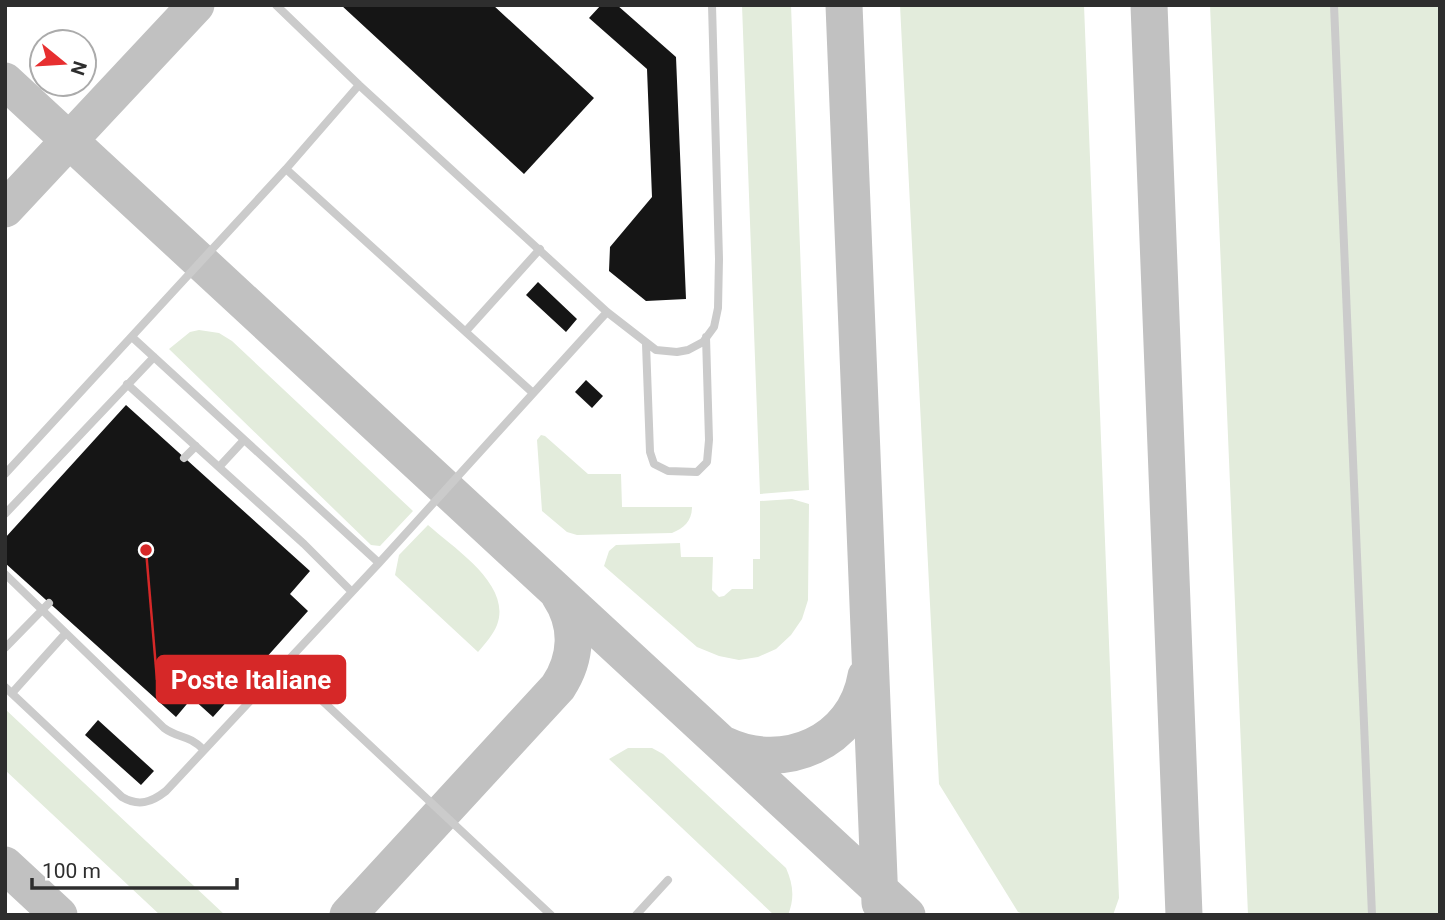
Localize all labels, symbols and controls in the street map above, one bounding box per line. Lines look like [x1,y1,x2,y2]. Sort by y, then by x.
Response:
north arrow [28,28,98,98]
text: N [66,58,92,78]
callout: Poste Italiane [157,656,345,703]
text: Poste Italiane [171,665,331,695]
scale bar [32,846,236,890]
text: 100 m [42,859,101,883]

